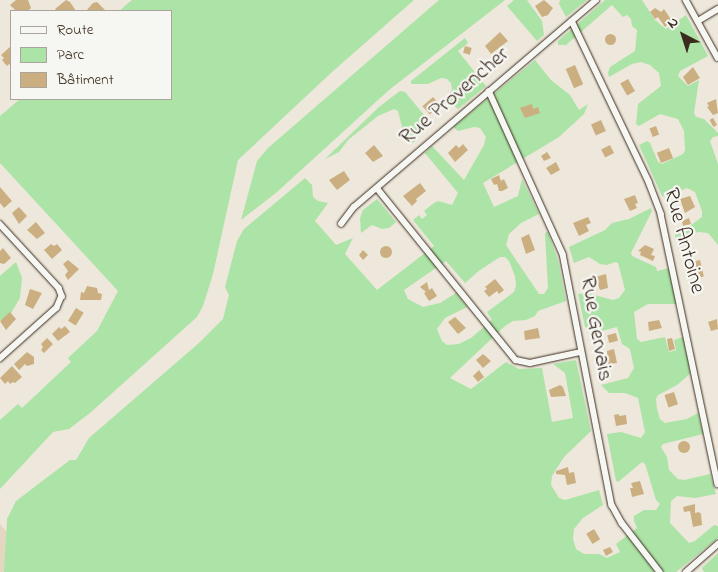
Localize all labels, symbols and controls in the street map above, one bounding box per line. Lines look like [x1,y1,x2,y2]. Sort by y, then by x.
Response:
legend [10,10,172,100]
north arrow [658,10,708,60]
text: N [663,12,683,34]
text: Route [57,19,93,41]
street label: Rue Provencher [395,42,515,152]
text: Parc [57,44,84,66]
text: Bâtiment [57,69,114,91]
street label: Rue Antoine [656,185,710,297]
street label: Rue Gervais [573,274,617,384]

